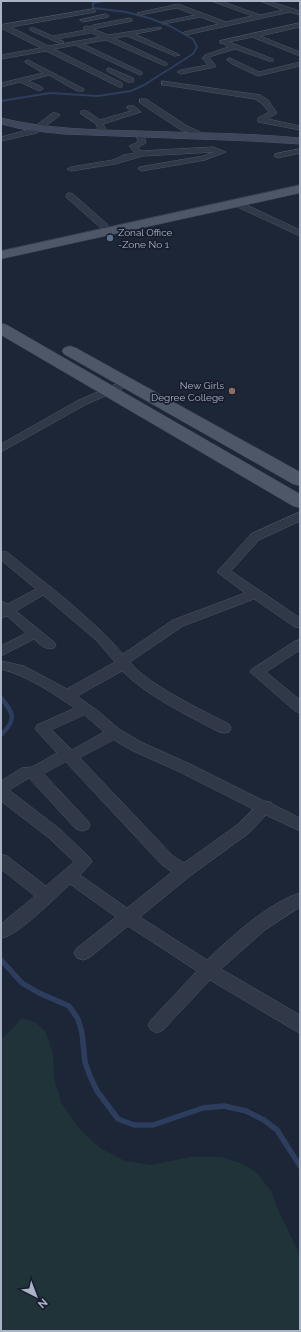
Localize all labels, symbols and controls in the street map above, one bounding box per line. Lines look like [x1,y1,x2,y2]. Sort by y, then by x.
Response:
place label: Zonal Office -Zone No 1 [118,227,173,250]
marker: Zonal Office -Zone No 1 [105,233,115,243]
place label: New Girls Degree College [151,380,224,403]
marker: New Girls Degree College [227,386,237,396]
north arrow [16,1276,56,1316]
text: N [35,1295,50,1311]

